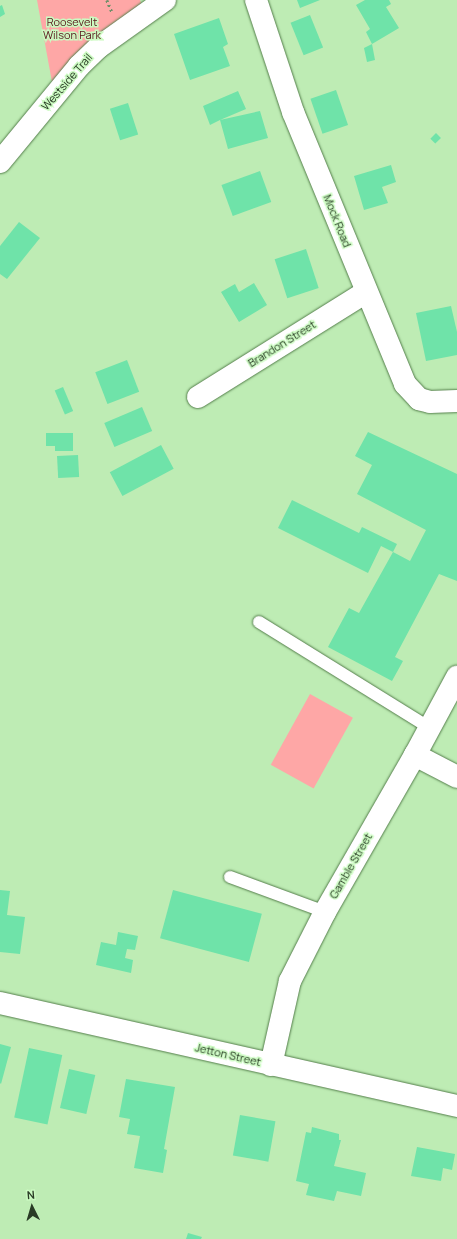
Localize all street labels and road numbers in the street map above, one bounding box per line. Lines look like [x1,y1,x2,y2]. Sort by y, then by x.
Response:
street label: Westside Trail [39,51,95,113]
street label: Mock Road [320,193,354,249]
street label: Brandon Street [246,318,318,370]
street label: Gamble Street [327,831,375,901]
street label: Jetton Street [194,1041,262,1069]

